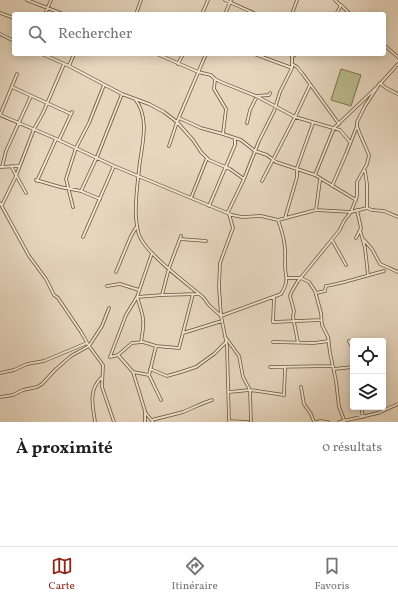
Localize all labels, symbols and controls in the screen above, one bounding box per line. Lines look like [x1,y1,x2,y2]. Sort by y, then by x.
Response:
search box [12,12,386,56]
icon: search [26,23,48,45]
text: Rechercher [58,24,132,45]
map controls [350,338,386,410]
button: locate [350,338,386,374]
button: layers [350,374,386,410]
text: À proximité [16,437,113,460]
text: 0 résultats [322,439,382,457]
tab: Carte [48,555,75,594]
tab: Itinéraire [172,555,218,594]
tab: Favoris [315,555,350,594]

